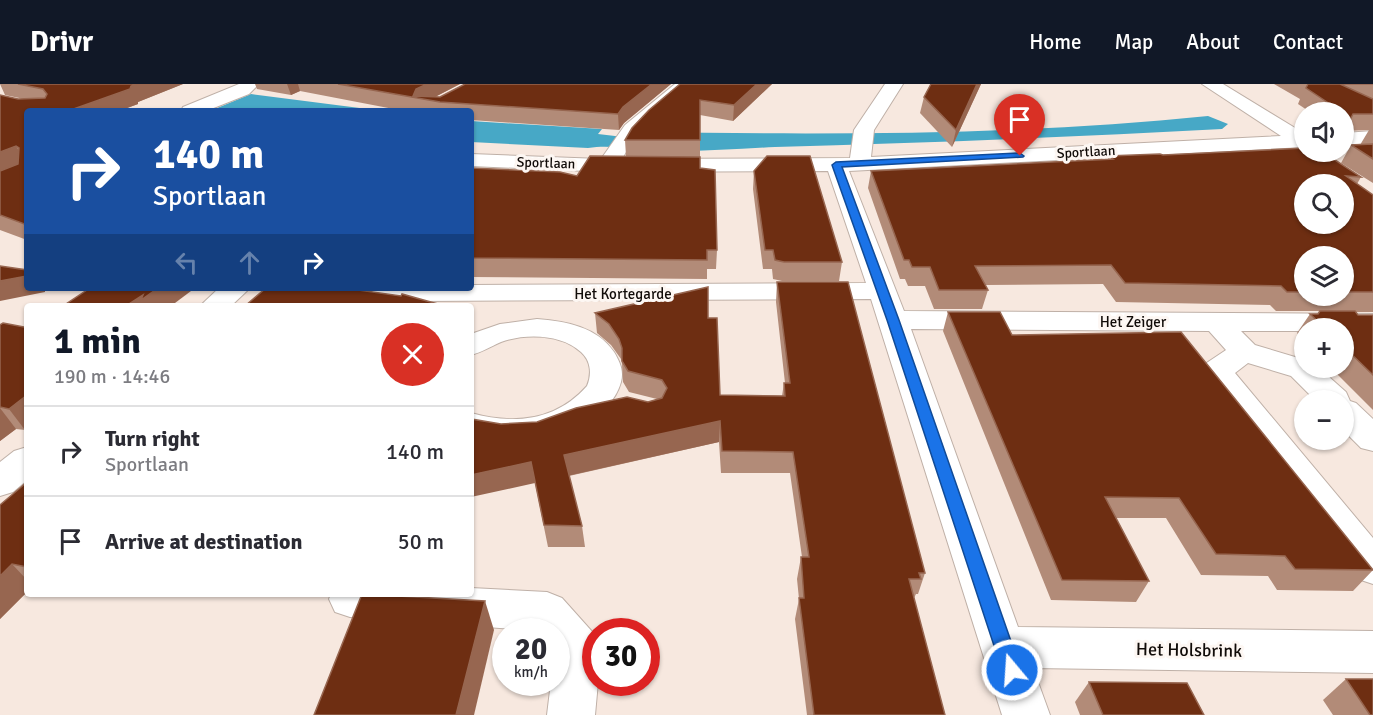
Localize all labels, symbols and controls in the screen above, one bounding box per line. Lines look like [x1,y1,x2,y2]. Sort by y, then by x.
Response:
text: Drivr [30,25,93,59]
text: Home [1029,29,1082,55]
text: Map [1115,29,1153,55]
text: About [1186,29,1240,55]
text: Contact [1273,29,1343,55]
pin [994,94,1045,156]
map controls [1294,102,1354,450]
button: sound [1294,102,1354,162]
icon: arrive [1003,103,1036,136]
text: 140 m [153,129,264,180]
icon: right [54,132,132,210]
street label: Sportlaan [1056,142,1116,162]
street label: Sportlaan [516,153,576,173]
button: search [1294,174,1354,234]
text: Sportlaan [153,180,266,213]
icon: left [170,246,203,279]
icon: ahead [233,246,266,279]
icon: right [296,246,329,279]
button: layers [1294,246,1354,306]
street label: Het Kortegarde [574,285,672,303]
street label: Het Zeiger [1100,313,1167,331]
button: + [1294,318,1354,378]
text: 1 min [54,319,141,364]
button: close [381,323,444,386]
text: 190 m · 14:46 [54,364,170,389]
button: − [1294,390,1354,450]
text: Turn right [105,425,200,452]
icon: right [54,435,87,468]
text: 140 m [386,438,444,465]
text: Sportlaan [105,452,189,477]
icon: arrive [54,525,87,558]
text: Arrive at destination [105,528,302,555]
text: 50 m [398,528,444,555]
speed limit sign: 30 [582,618,660,696]
text: 20 [515,631,547,668]
position arrow [980,638,1044,702]
street label: Het Holsbrink [1136,638,1242,662]
text: km/h [514,663,548,681]

